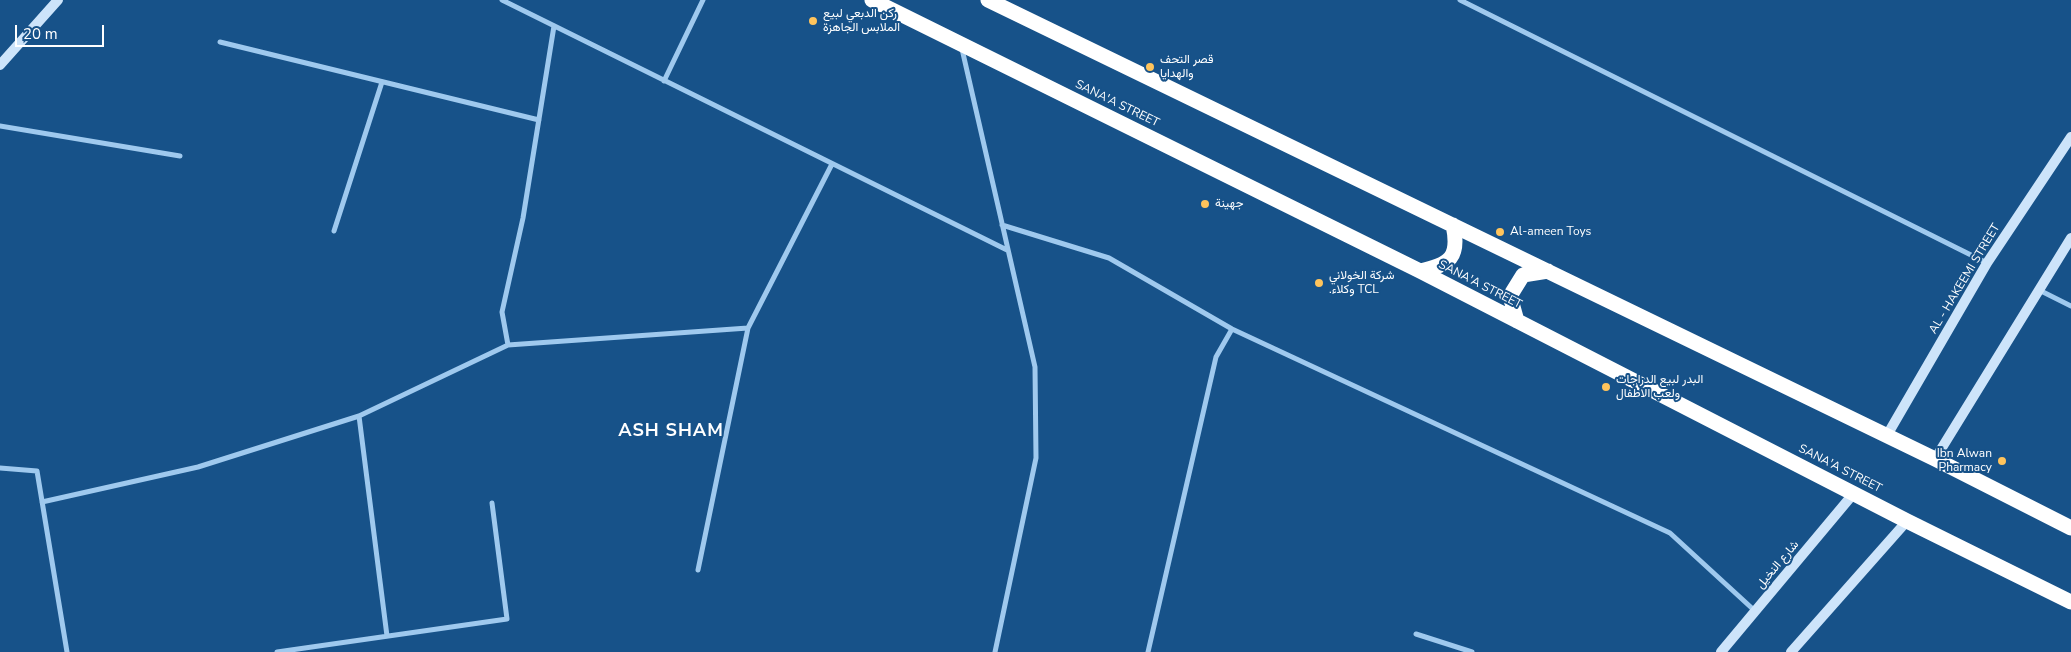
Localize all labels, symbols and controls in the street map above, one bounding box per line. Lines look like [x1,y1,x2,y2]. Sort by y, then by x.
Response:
place label: ركن الدبعي لبيع الملابس الجاهزة [823,7,900,35]
scale bar [18,15,106,47]
marker: ركن الدبعي لبيع الملابس الجاهزة [807,15,819,27]
text: 20 m [23,24,58,44]
place label: قصر التحف والهدايا [1160,53,1213,81]
marker: قصر التحف والهدايا [1144,61,1156,73]
street label: SANA'A STREET [1073,77,1161,131]
place label: جهينة [1215,197,1244,211]
marker: جهينة [1199,198,1211,210]
street label: AL - HAKEEMI STREET [1926,221,2004,337]
place label: Al-ameen Toys [1510,225,1591,239]
marker: Al-ameen Toys [1494,226,1506,238]
street label: SANA'A STREET [1436,258,1524,312]
place label: شركة الخولاني .وكلاء TCL [1329,269,1394,297]
marker: شركة الخولاني .وكلاء TCL [1313,277,1325,289]
place label: البدر لبيع الدراجات ولعب الاطفال [1616,373,1703,401]
marker: البدر لبيع الدراجات ولعب الاطفال [1600,381,1612,393]
district label: ASH SHAM [617,421,725,443]
street label: SANA'A STREET [1796,442,1884,496]
place label: Ibn Alwan Pharmacy [1937,447,1992,475]
marker: Ibn Alwan Pharmacy [1996,455,2008,467]
street label: شارع النخيل [1754,538,1802,592]

